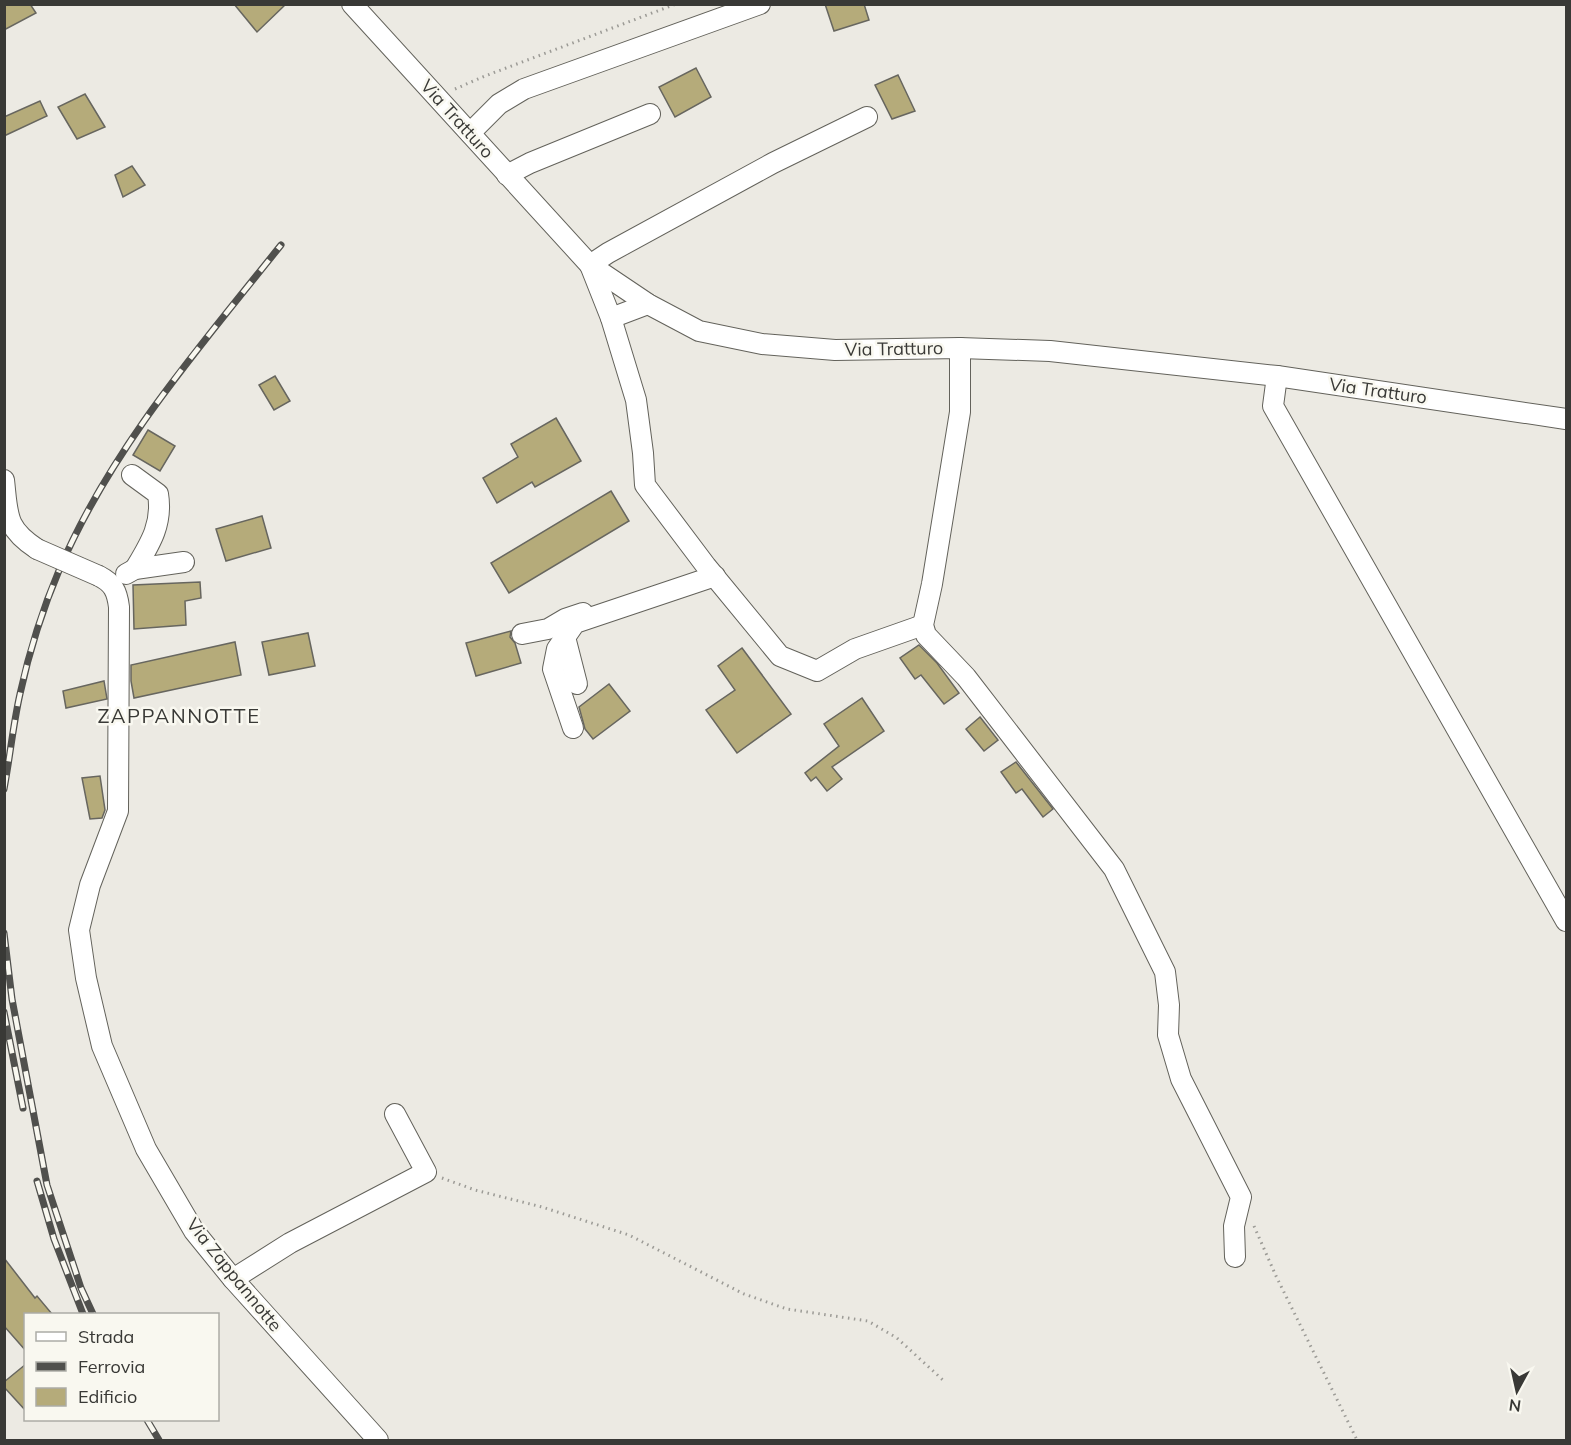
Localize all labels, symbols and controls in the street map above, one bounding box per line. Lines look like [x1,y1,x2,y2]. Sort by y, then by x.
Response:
street label: Via Tratturo [416,74,499,163]
street label: Via Tratturo [845,336,943,361]
street label: Via Tratturo [1328,372,1428,409]
district label: ZAPPANNOTTE [98,703,260,728]
street label: Via Zappannotte [182,1213,287,1336]
legend [24,1313,219,1421]
text: Strada [78,1325,134,1348]
text: Ferrovia [78,1355,145,1378]
north arrow [1487,1361,1547,1421]
text: Edificio [78,1385,137,1408]
text: N [1508,1395,1522,1417]

